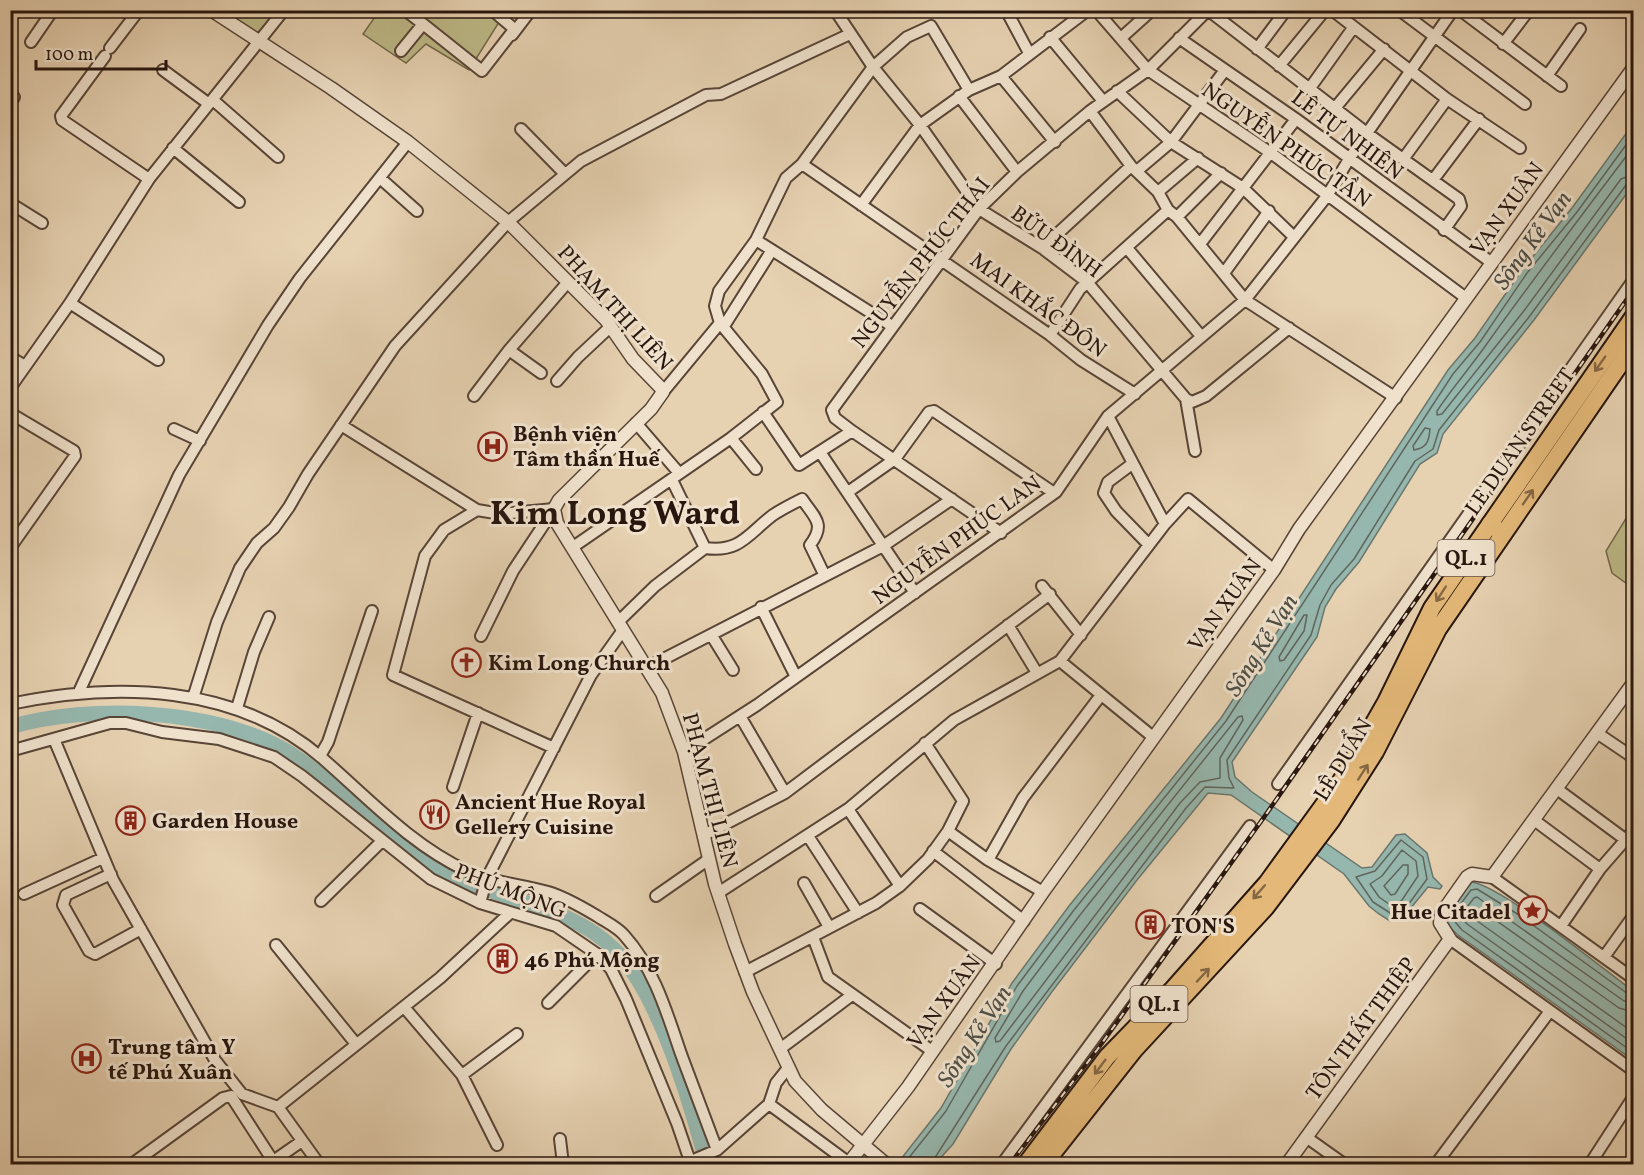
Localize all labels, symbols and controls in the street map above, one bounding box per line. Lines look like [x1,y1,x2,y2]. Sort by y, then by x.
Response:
scale bar [36,33,166,71]
text: 100 m [45,43,94,68]
street label: NGUYỄN PHÚC TẦN [1195,74,1378,216]
street label: LÊ TỰ NHIÊN [1284,84,1409,188]
street label: VẠN XUÂN [1464,156,1553,263]
street label: NGUYỄN PHÚC THÁI [844,170,999,356]
water label: Sông Kẻ Vạn [1486,185,1581,298]
street label: BỬU ĐÌNH [1004,199,1107,287]
street label: PHẠM THỊ LIÊN [549,239,679,378]
street label: MAI KHẮC ĐÔN [963,245,1113,366]
one-way arrow [1594,356,1606,372]
street label: LE DUAN STREET [1459,362,1584,522]
place label: Bệnh viện Tâm thần Huế [513,420,661,476]
hospital icon: Bệnh viện Tâm thần Huế [476,430,508,462]
street label: NGUYỄN PHÚC LAN [865,467,1048,613]
one-way arrow [1522,490,1534,506]
district label: Kim Long Ward [490,492,740,539]
road number: QL.1 [1438,540,1494,576]
street label: VẠN XUÂN [1182,552,1271,659]
one-way arrow [1435,585,1447,602]
water label: Sông Kẻ Vạn [1218,588,1308,704]
church icon: Kim Long Church [451,646,483,678]
place label: Kim Long Church [488,649,670,680]
street label: PHẠM THỊ LIÊN [673,709,744,872]
street label: LÊ DUẨN [1306,712,1381,808]
one-way arrow [1357,764,1369,781]
place label: Ancient Hue Royal Gellery Cuisine [455,788,646,844]
restaurant icon: Ancient Hue Royal Gellery Cuisine [418,798,450,830]
building icon: Garden House [115,804,147,836]
place label: Garden House [152,807,298,838]
street label: PHÚ MỘNG [450,857,571,928]
one-way arrow [1252,884,1266,899]
place icon: Hue Citadel [1516,895,1548,927]
place label: Hue Citadel [1390,898,1511,929]
building icon: TON'S [1134,909,1166,941]
place label: TON'S [1171,912,1235,943]
building icon: 46 Phú Mộng [487,943,519,975]
place label: 46 Phú Mộng [524,946,660,977]
street label: VẠN XUÂN [901,949,990,1056]
street label: TÔN THẤT THIỆP [1299,951,1425,1107]
one-way arrow [1196,968,1210,983]
water label: Sông Kẻ Vạn [930,980,1021,1095]
road number: QL.1 [1130,986,1188,1022]
place label: Trung tâm Y tế Phú Xuân [108,1033,235,1089]
hospital icon: Trung tâm Y tế Phú Xuân [71,1043,103,1075]
one-way arrow [1093,1059,1106,1075]

